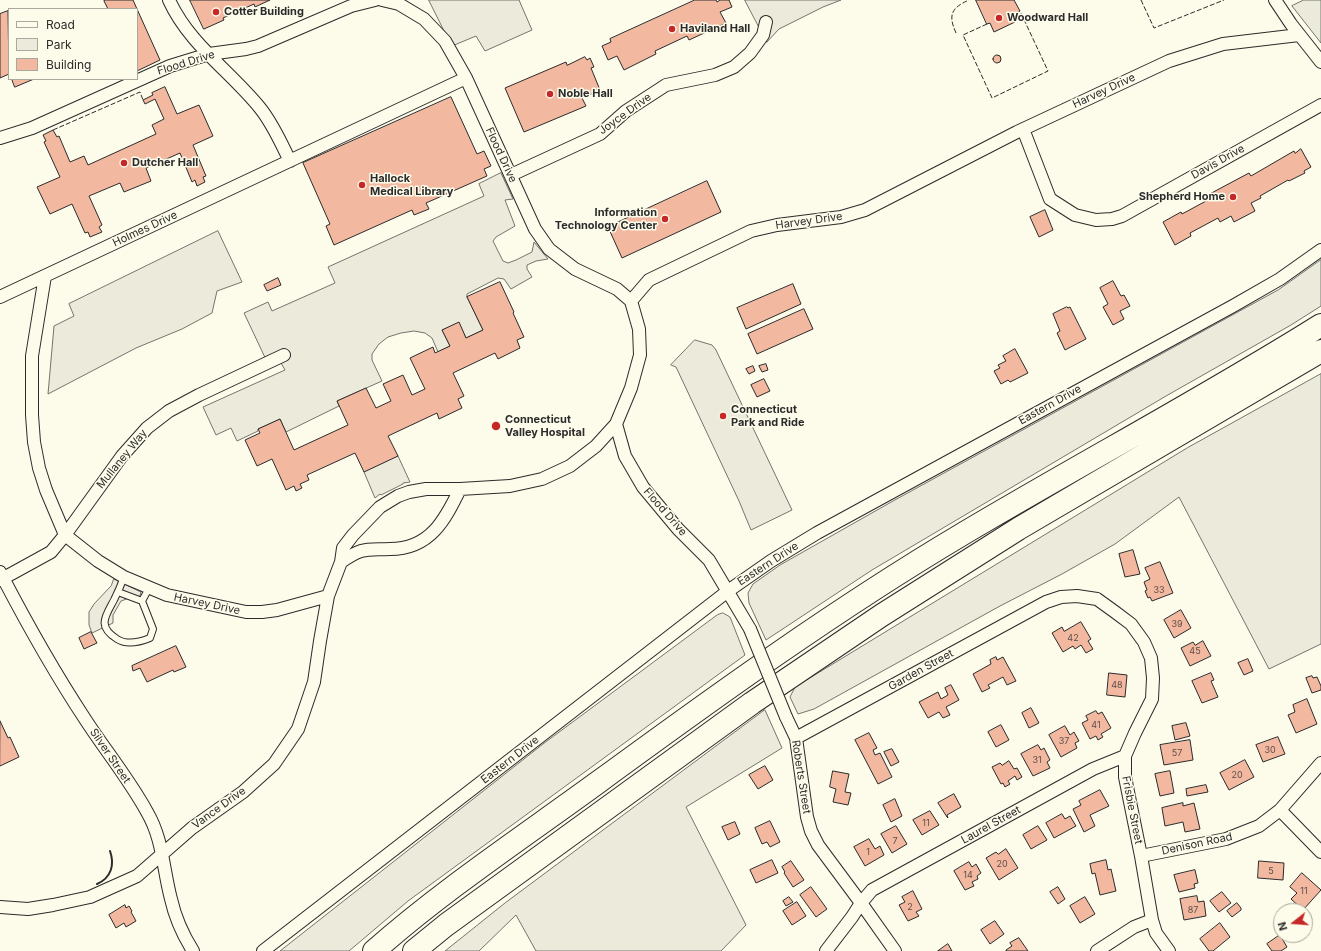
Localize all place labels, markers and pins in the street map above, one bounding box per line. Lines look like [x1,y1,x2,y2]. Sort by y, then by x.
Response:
place label: Cotter Building [224,5,304,19]
marker: Cotter Building [211,7,221,17]
place label: Woodward Hall [1007,11,1088,25]
marker: Woodward Hall [994,13,1004,23]
place label: Haviland Hall [680,22,750,36]
marker: Haviland Hall [667,24,677,34]
place label: Noble Hall [558,87,613,101]
marker: Noble Hall [545,89,555,99]
place label: Dutcher Hall [132,156,198,170]
marker: Dutcher Hall [119,158,129,168]
place label: Hallock Medical Library [370,172,453,198]
marker: Hallock Medical Library [357,180,367,190]
place label: Shepherd Home [1139,190,1225,204]
marker: Shepherd Home [1228,192,1238,202]
place label: Information Technology Center [555,206,657,232]
marker: Information Technology Center [660,214,670,224]
place label: Connecticut Park and Ride [731,403,804,429]
marker: Connecticut Park and Ride [718,411,728,421]
place label: Connecticut Valley Hospital [505,413,585,439]
marker: Connecticut Valley Hospital [490,420,502,432]

